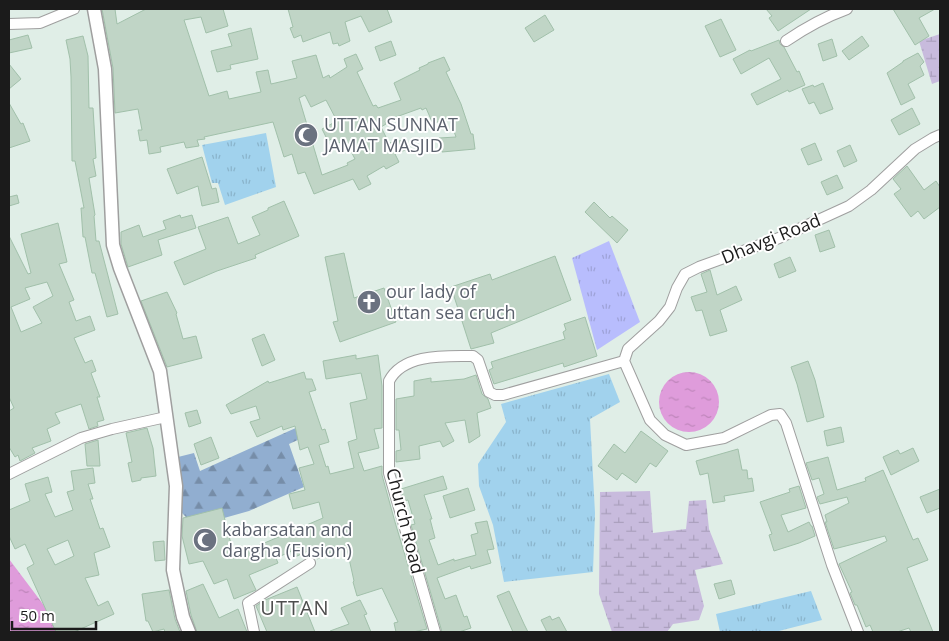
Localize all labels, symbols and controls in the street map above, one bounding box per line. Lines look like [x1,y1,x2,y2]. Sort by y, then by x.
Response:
place label: UTTAN SUNNAT JAMAT MASJID [322,112,458,157]
mosque icon: UTTAN SUNNAT JAMAT MASJID [293,122,319,148]
street label: Dhavgi Road [717,207,824,269]
place label: our lady of uttan sea cruch [386,279,516,324]
church icon: our lady of uttan sea cruch [356,289,382,315]
street label: Church Road [381,465,431,576]
place label: kabarsatan and dargha (Fusion) [222,517,353,562]
mosque icon: kabarsatan and dargha (Fusion) [192,527,218,553]
district label: UTTAN [260,594,330,621]
scale bar [12,598,96,630]
text: 50 m [20,605,55,625]

